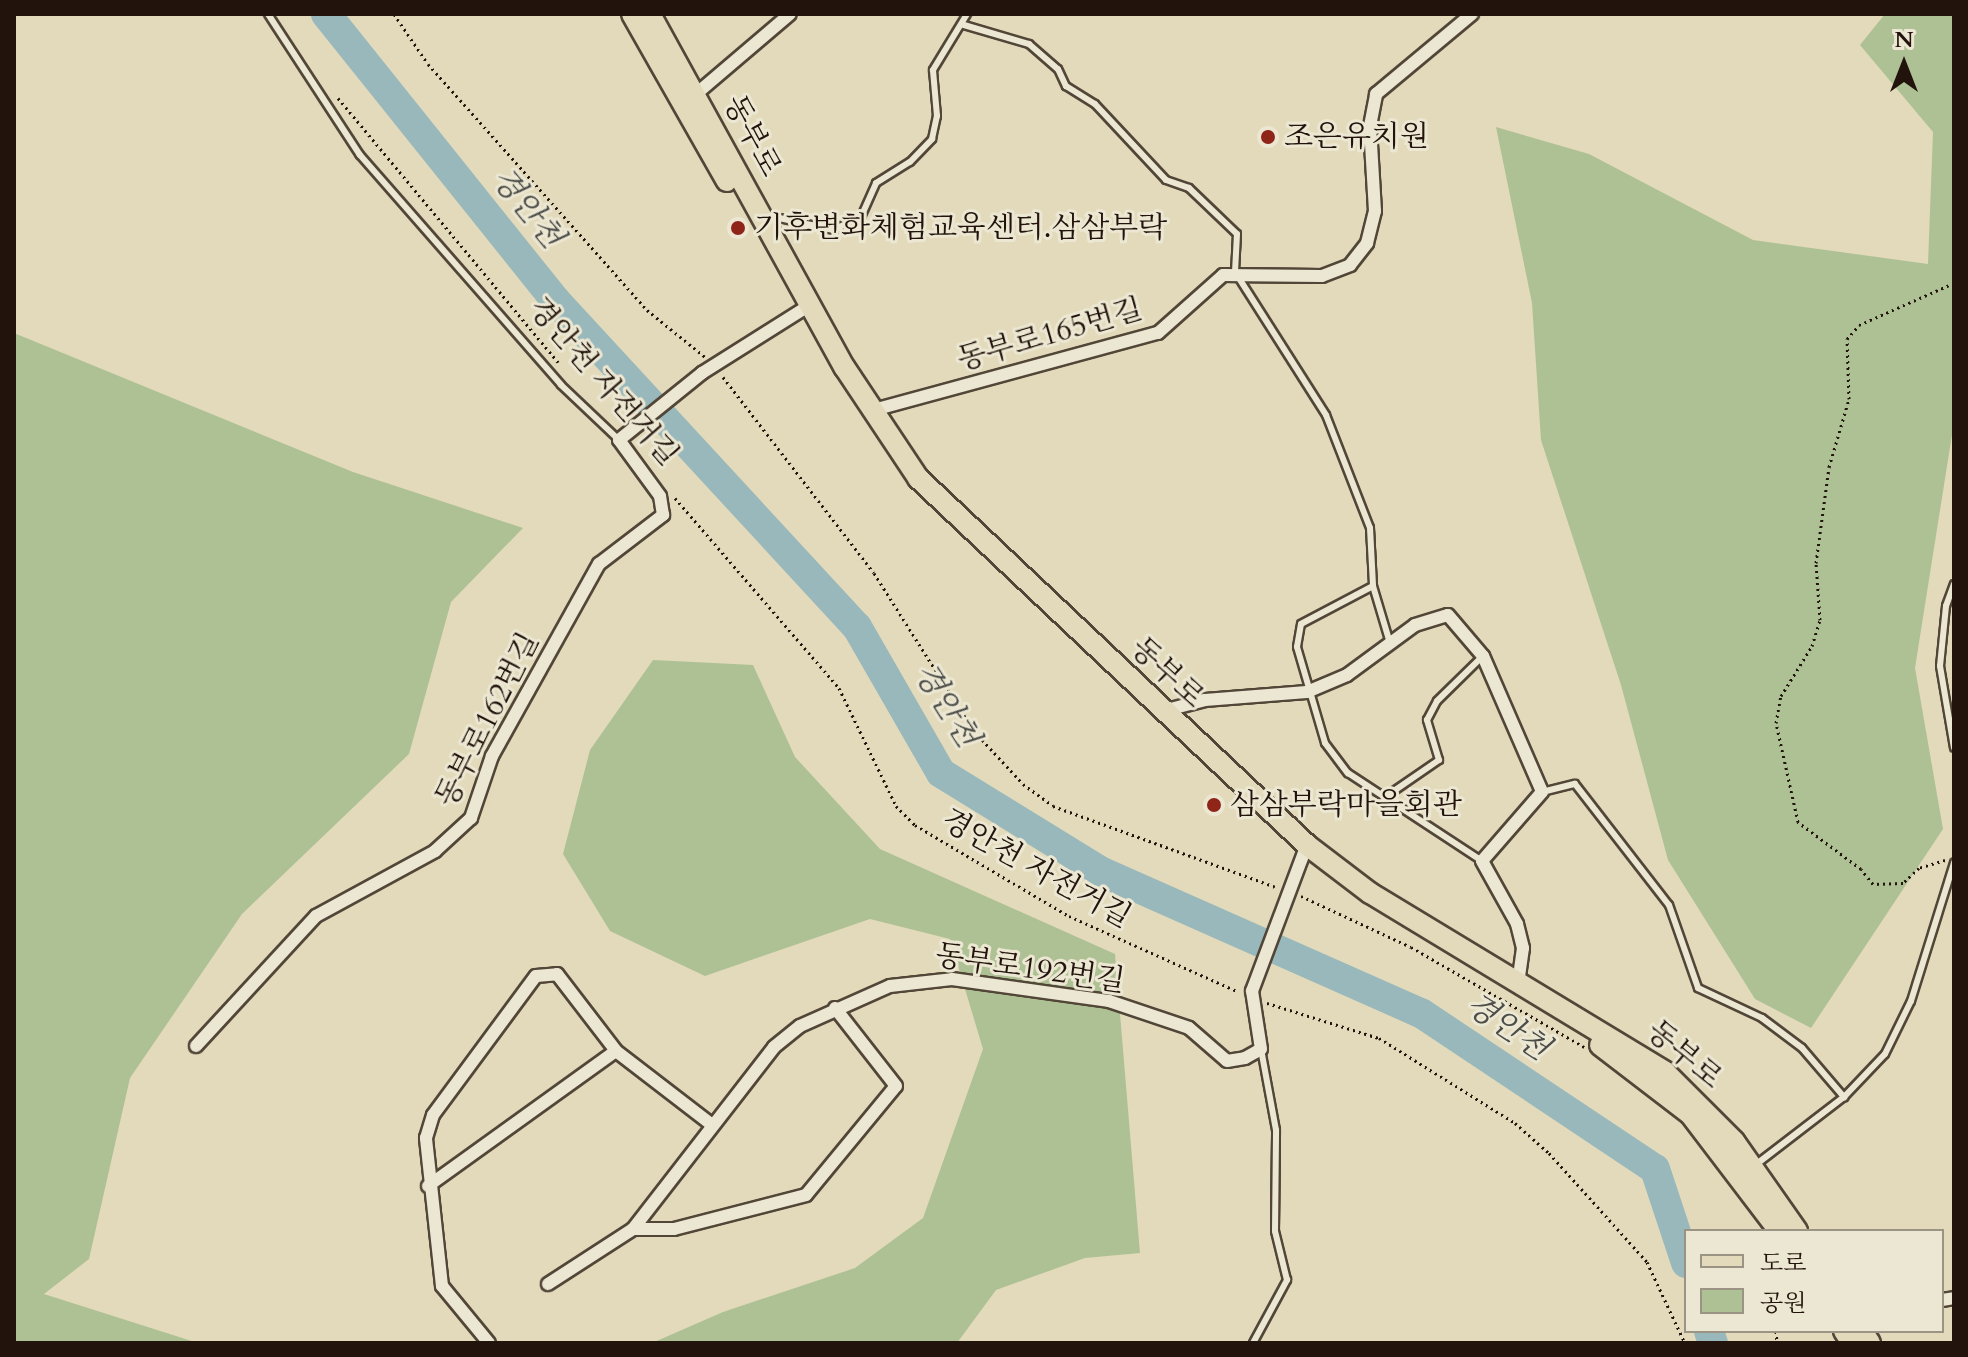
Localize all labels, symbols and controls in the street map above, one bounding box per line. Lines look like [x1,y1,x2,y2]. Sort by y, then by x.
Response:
north arrow [1864,24,1944,104]
text: N [1894,25,1914,55]
street label: 동부로 [716,89,788,183]
place label: 조은유치원 [1284,119,1429,155]
marker: 조은유치원 [1259,128,1277,146]
water label: 경안천 [483,160,571,256]
place label: 기후변화체험교육센터.삼삼부락 [754,210,1167,246]
marker: 기후변화체험교육센터.삼삼부락 [729,219,747,237]
street label: 경안천 자전거길 [520,291,686,473]
street label: 동부로165번길 [953,291,1147,379]
street label: 동부로162번길 [429,627,547,813]
street label: 동부로 [1123,630,1211,716]
water label: 경안천 [905,656,987,754]
place label: 삼삼부락마을회관 [1230,787,1462,823]
marker: 삼삼부락마을회관 [1205,796,1223,814]
street label: 경안천 자전거길 [935,802,1137,936]
street label: 동부로192번길 [933,938,1127,1000]
water label: 경안천 [1458,985,1556,1069]
street label: 동부로 [1639,1013,1729,1097]
legend [1684,1229,1944,1333]
text: 도로 [1760,1247,1806,1280]
text: 공원 [1760,1287,1806,1320]

